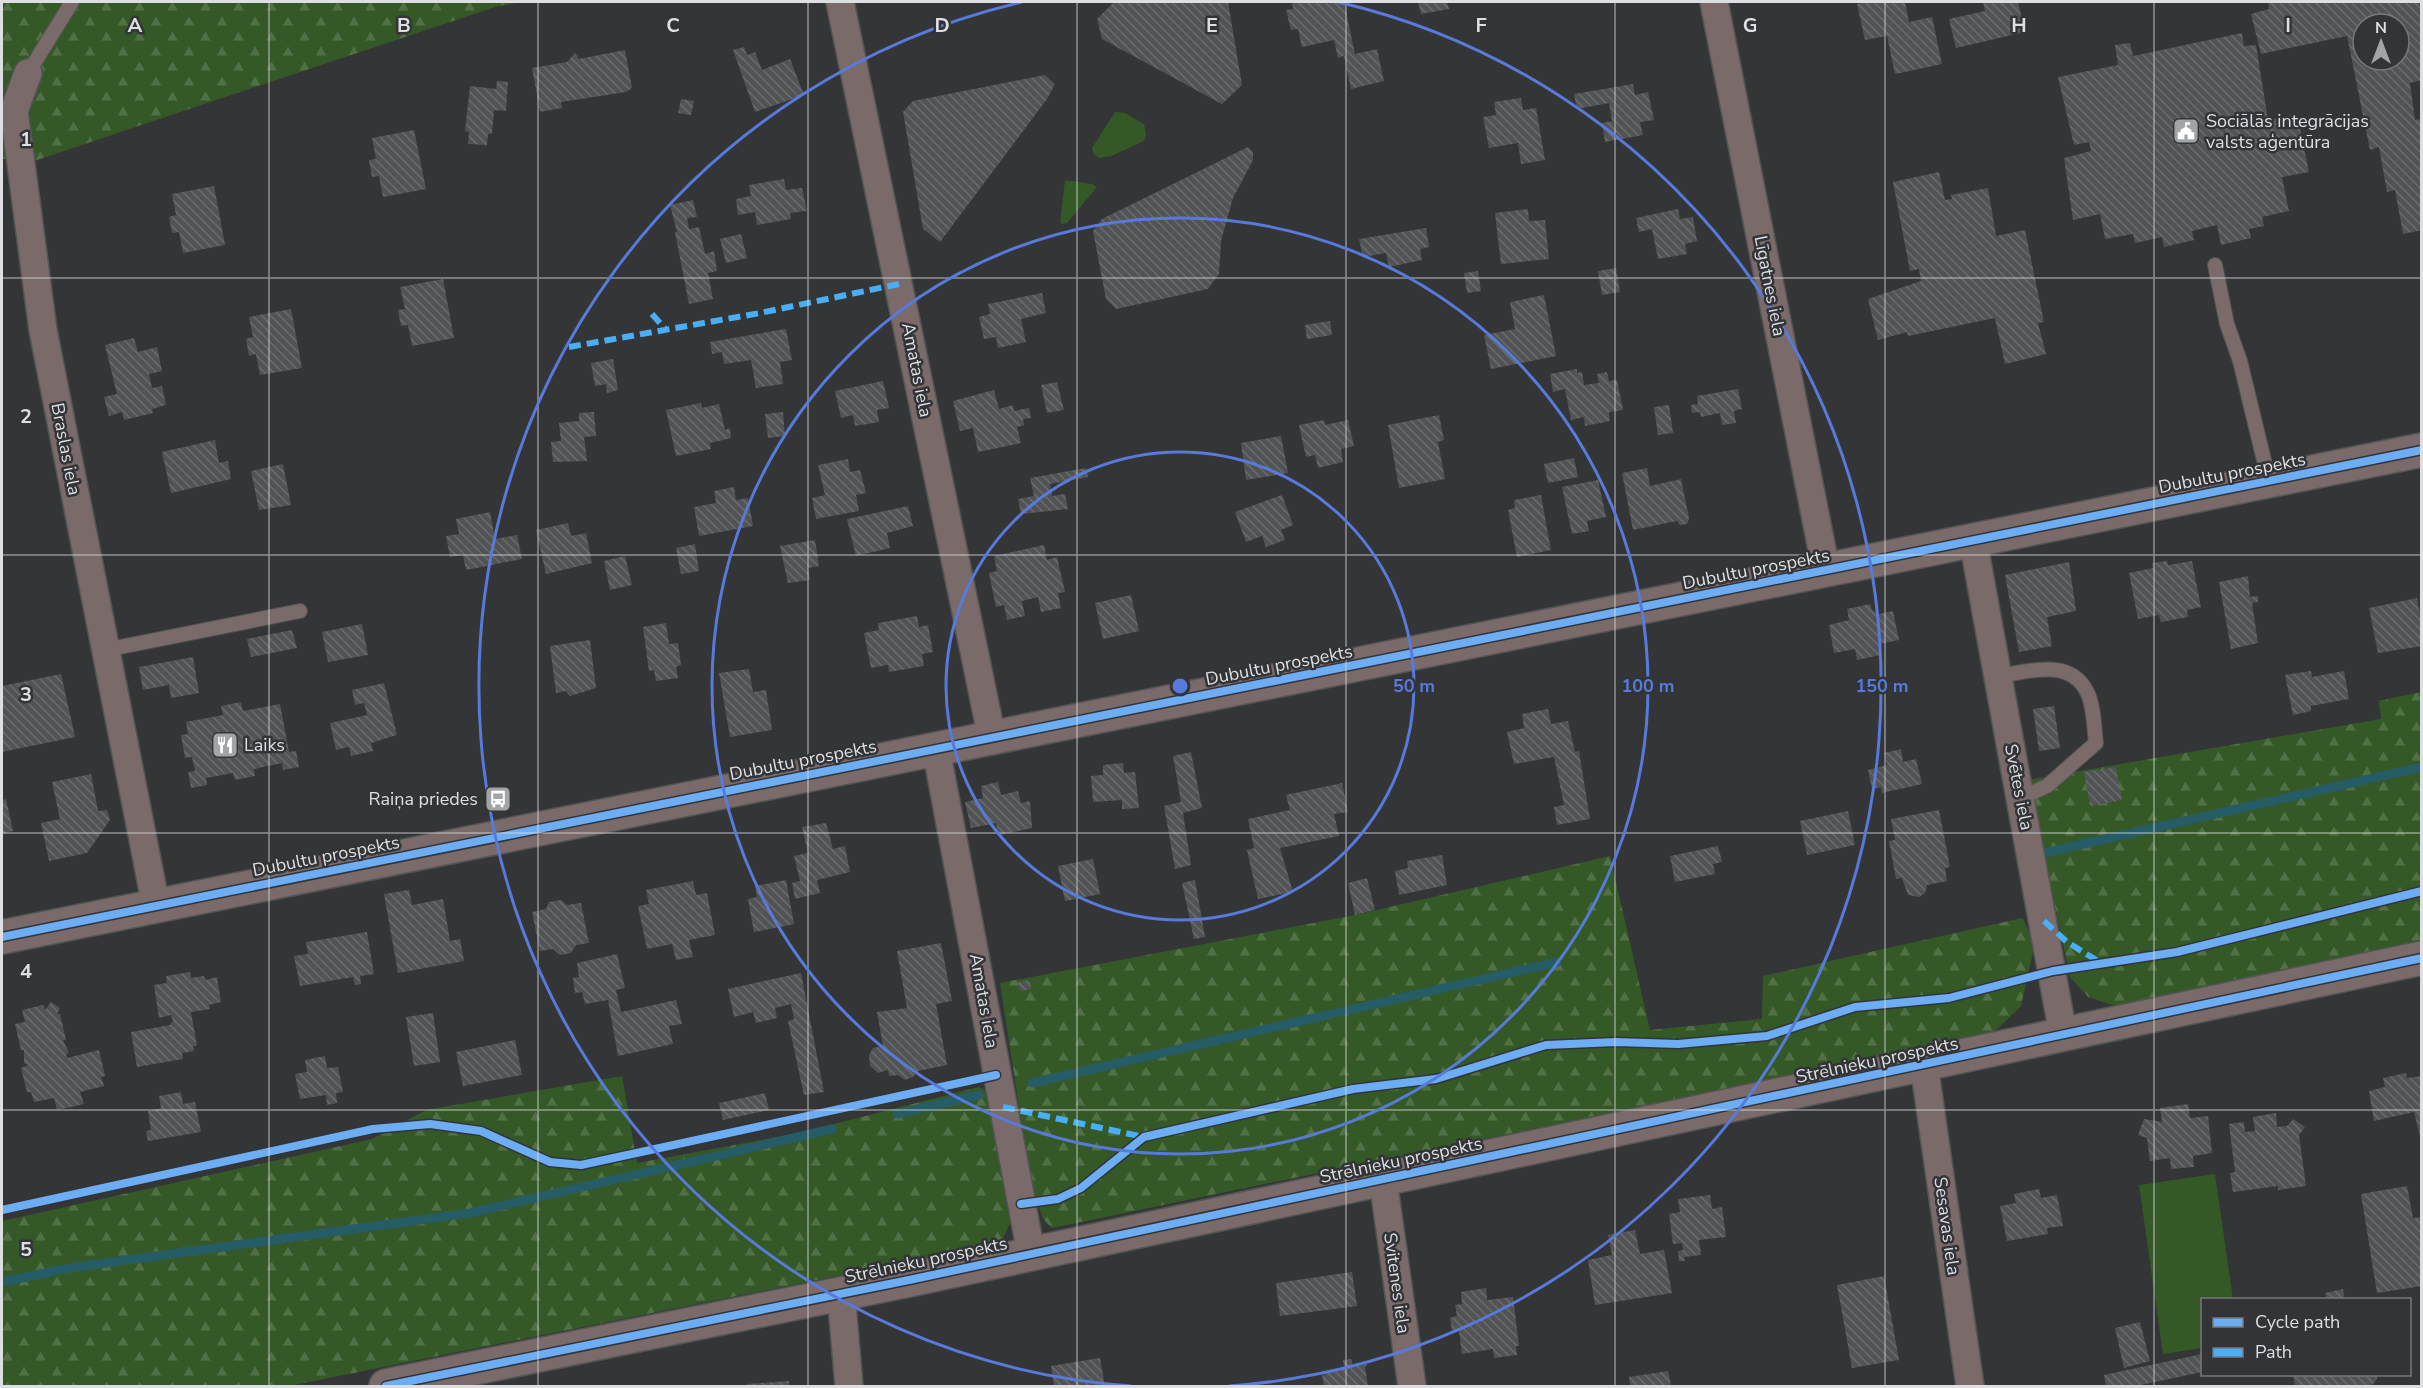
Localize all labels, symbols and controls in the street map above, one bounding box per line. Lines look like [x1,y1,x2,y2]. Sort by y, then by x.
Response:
text: A [128,12,143,39]
text: B [397,12,411,39]
text: C [666,12,680,39]
text: D [934,12,950,39]
text: E [1206,12,1218,39]
text: F [1475,12,1487,39]
text: G [1743,12,1757,39]
text: H [2011,12,2027,39]
text: I [2285,12,2291,39]
north arrow [2351,12,2411,72]
text: N [2375,17,2387,39]
place label: Sociālās integrācijas valsts aģentūra [2206,109,2369,154]
public building icon: Sociālās integrācijas valsts aģentūra [2171,116,2201,146]
text: 1 [20,126,32,153]
street label: Līgatnes iela [1748,234,1792,338]
street label: Amatas iela [896,321,938,419]
street label: Braslas iela [45,401,87,497]
text: 2 [20,403,32,430]
street label: Dubultu prospekts [2156,447,2308,499]
street label: Dubultu prospekts [1680,543,1832,595]
street label: Dubultu prospekts [1203,639,1355,691]
text: 50 m [1393,674,1435,698]
text: 100 m [1621,674,1675,698]
text: 150 m [1855,674,1909,698]
centre of rings [1170,676,1190,696]
text: 3 [20,681,32,708]
restaurant icon: Laiks [210,730,240,760]
place label: Laiks [244,733,285,757]
street label: Dubultu prospekts [727,734,879,786]
street label: Svētes iela [1999,742,2039,832]
bus stop icon: Raiņa priedes [483,784,513,814]
place label: Raiņa priedes [368,787,478,811]
street label: Dubultu prospekts [250,830,402,882]
street label: Amatas iela [964,952,1004,1050]
text: 4 [20,958,32,985]
street label: Strēlnieku prospekts [1794,1031,1960,1089]
street label: Strēlnieku prospekts [1318,1131,1484,1189]
street label: Sesavas iela [1928,1175,1966,1277]
street label: Strēlnieku prospekts [843,1231,1009,1289]
street label: Svitenes iela [1378,1231,1416,1335]
text: 5 [20,1236,32,1263]
legend [2201,1298,2411,1376]
text: Cycle path [2255,1310,2340,1334]
text: Path [2255,1340,2292,1364]

